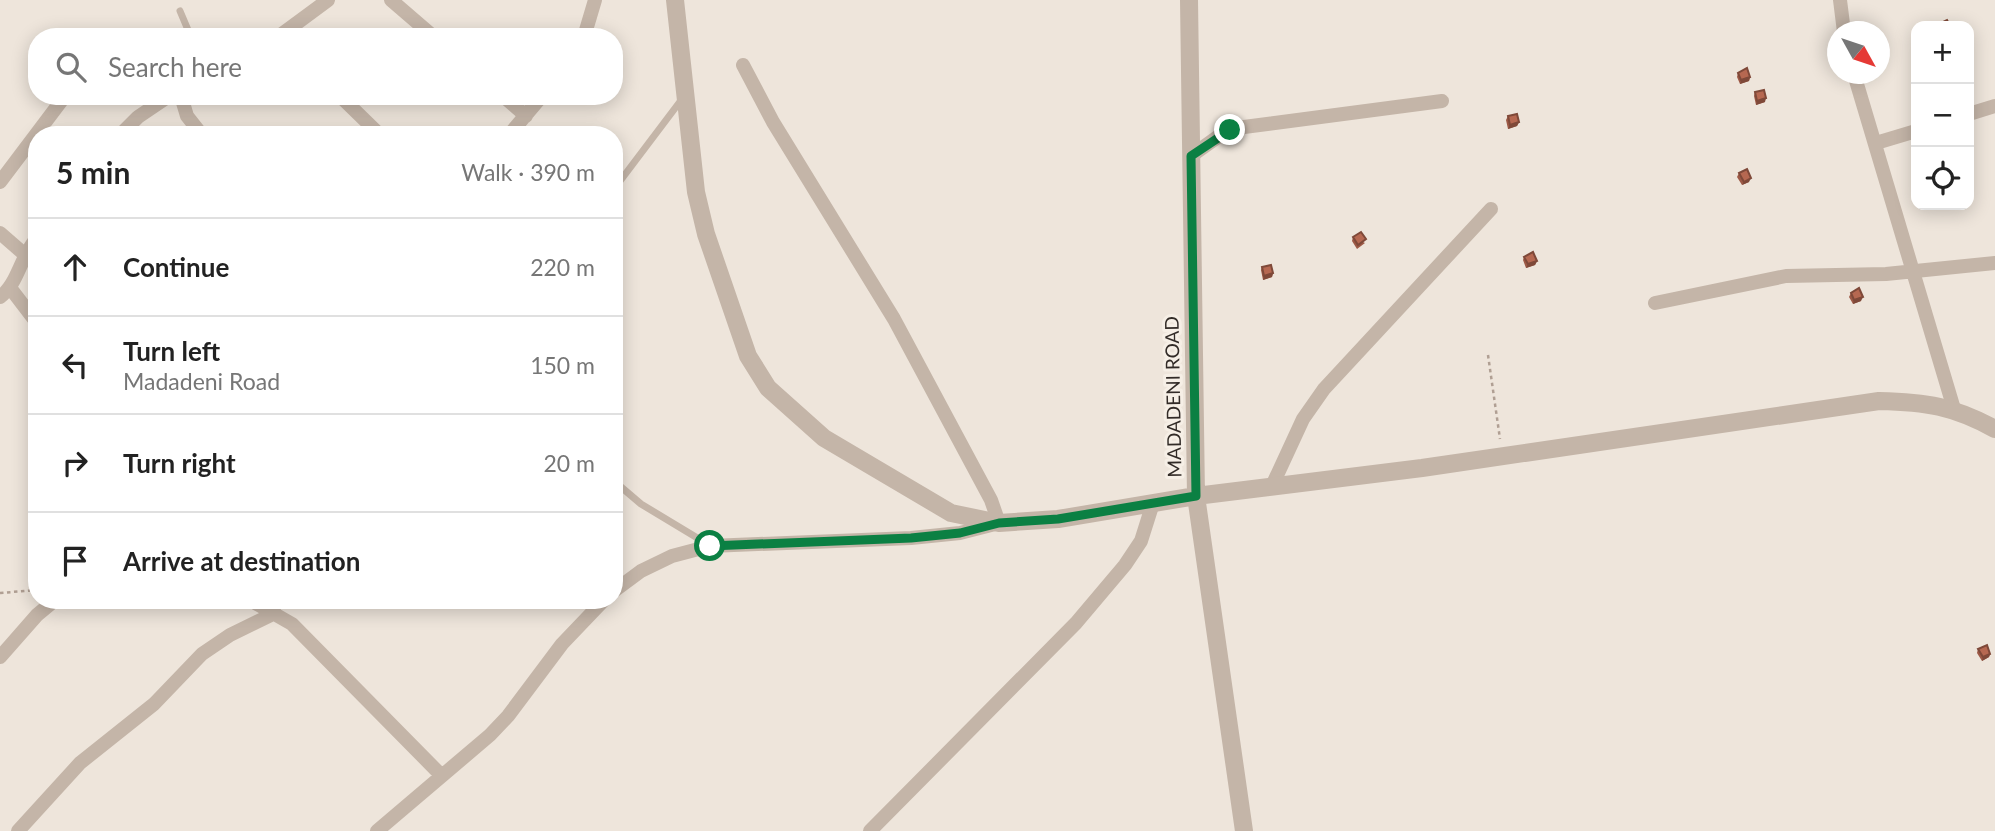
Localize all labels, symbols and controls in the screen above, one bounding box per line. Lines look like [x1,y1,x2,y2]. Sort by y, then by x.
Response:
north arrow [1827,21,1890,84]
map controls [1911,21,1974,210]
button: + [1911,21,1974,84]
search box [28,28,623,105]
icon: search [52,48,90,86]
text: Search here [108,51,242,83]
button: − [1911,84,1974,147]
route end [1214,114,1245,145]
button: locate [1911,147,1974,210]
text: 5 min [56,154,130,190]
text: Walk · 390 m [461,158,595,186]
icon: ahead [56,248,94,286]
text: Continue [123,251,229,283]
text: 220 m [530,253,595,281]
street label: MADADENI ROAD [1160,316,1185,478]
text: Turn left [123,335,220,367]
icon: left [56,346,94,384]
text: 150 m [530,351,595,379]
text: Madadeni Road [123,367,280,395]
icon: right [56,444,94,482]
text: Turn right [123,447,236,479]
text: 20 m [544,449,595,477]
route start [694,530,725,561]
icon: arrive [56,542,94,580]
text: Arrive at destination [123,545,360,577]

